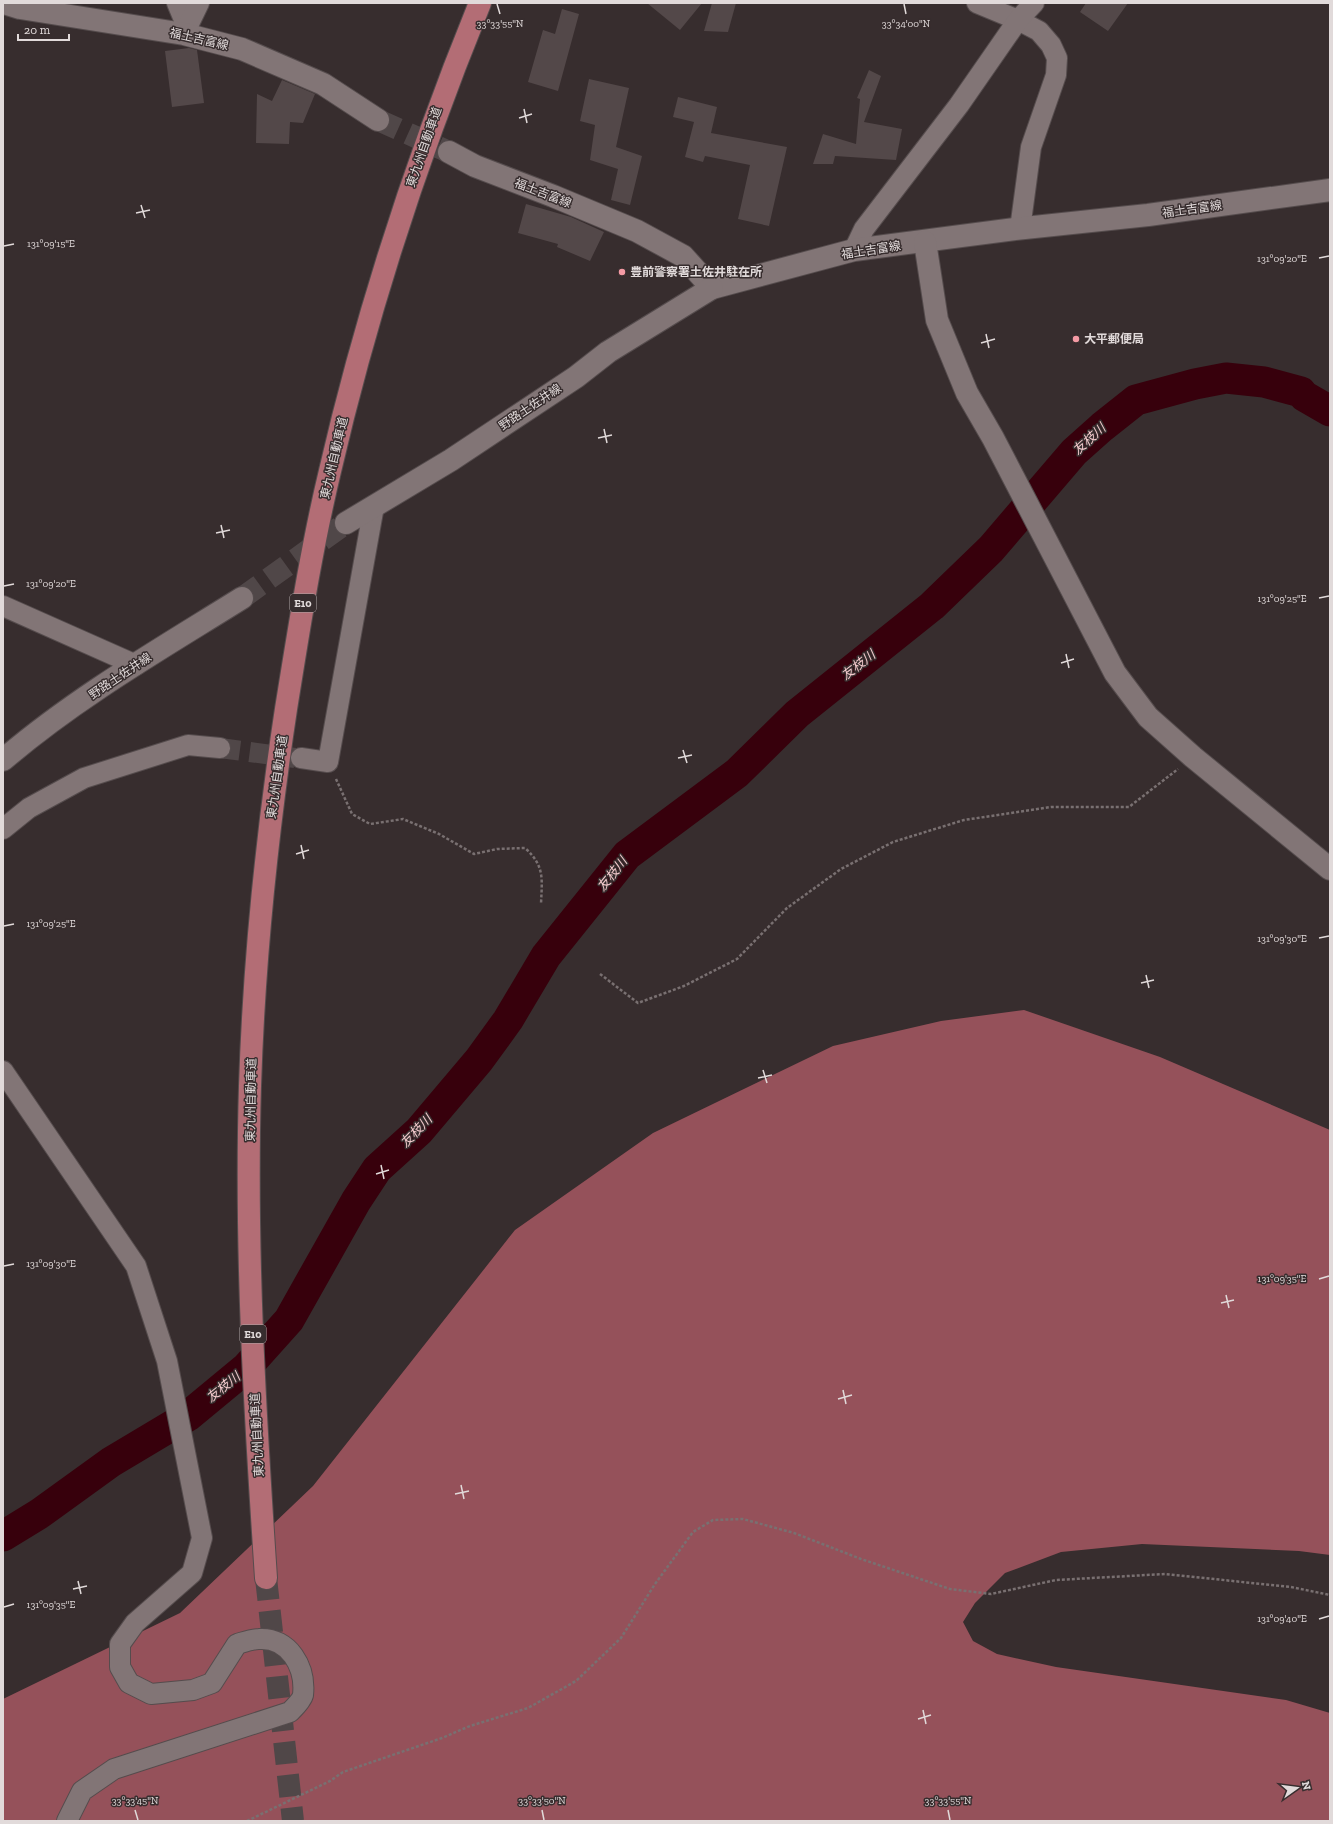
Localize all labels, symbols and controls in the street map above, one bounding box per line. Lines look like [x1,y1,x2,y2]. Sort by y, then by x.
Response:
scale bar [18,16,69,42]
text: 33°33'55"N [477,18,524,30]
text: 33°34'00"N [882,18,931,30]
text: 20 m [24,23,51,37]
street label: 福土吉富線 [168,25,230,53]
street label: 東九州自動車道 [404,105,444,189]
street label: 福土吉富線 [512,176,574,210]
street label: 福土吉富線 [1161,198,1223,220]
text: 131°09'15"E [27,238,75,250]
street label: 福土吉富線 [840,238,902,262]
text: 131°09'20"E [1257,253,1307,265]
place label: 豊前警察署土佐井駐在所 [630,265,762,279]
marker: 豊前警察署土佐井駐在所 [617,267,627,277]
place label: 大平郵便局 [1084,332,1144,346]
marker: 大平郵便局 [1071,334,1081,344]
street label: 野路土佐井線 [496,381,564,433]
street label: 東九州自動車道 [318,415,350,501]
water label: 友枝川 [1069,419,1110,458]
text: 131°09'20"E [26,578,76,590]
text: 131°09'25"E [1257,593,1307,605]
road number: E10 [290,594,316,612]
water label: 友枝川 [838,646,880,683]
street label: 野路土佐井線 [86,650,154,702]
street label: 東九州自動車道 [264,734,290,820]
water label: 友枝川 [594,853,631,894]
text: 131°09'25"E [26,918,76,930]
text: 131°09'30"E [1257,933,1307,945]
street label: 東九州自動車道 [243,1058,259,1142]
water label: 友枝川 [397,1110,436,1150]
text: 131°09'30"E [26,1258,76,1270]
text: 131°09'35"E [1258,1273,1307,1285]
road number: E10 [240,1325,266,1343]
water label: 友枝川 [203,1368,244,1405]
street label: 東九州自動車道 [248,1393,266,1477]
text: 131°09'35"E [27,1599,76,1611]
text: 131°09'40"E [1257,1613,1307,1625]
north arrow [1277,1768,1317,1808]
text: N [1299,1780,1314,1792]
text: 33°33'45"N [112,1795,159,1807]
text: 33°33'50"N [518,1795,566,1807]
text: 33°33'55"N [925,1795,972,1807]

